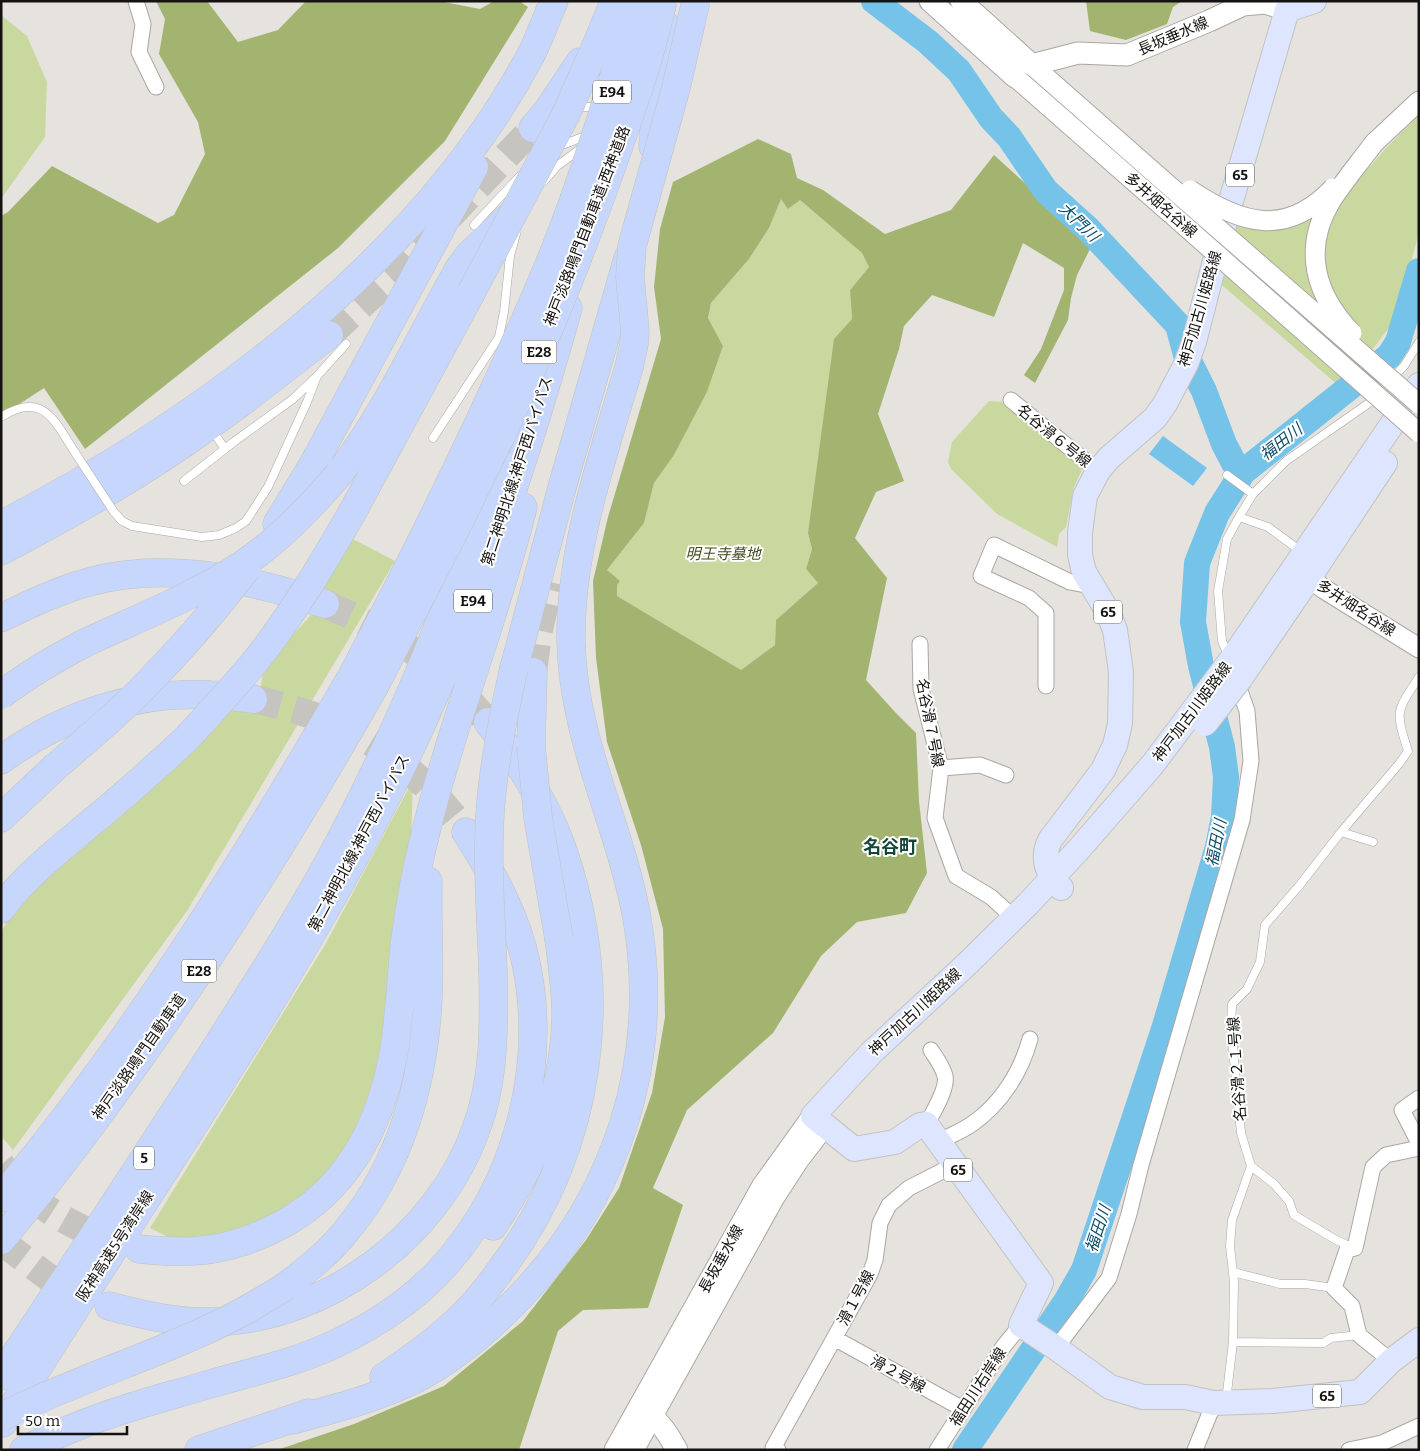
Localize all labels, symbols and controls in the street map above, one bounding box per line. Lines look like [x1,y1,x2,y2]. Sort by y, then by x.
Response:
street label: 長坂垂水線 [1135,13,1211,59]
road number: E94 [593,80,631,104]
street label: 神戸淡路鳴門自動車道;西神道路 [540,123,634,329]
road number: 65 [1226,164,1254,186]
street label: 多井畑名谷線 [1121,169,1201,241]
water label: 大門川 [1055,198,1104,247]
street label: 神戸加古川姫路線 [1175,249,1225,369]
road number: E28 [522,341,556,364]
street label: 第二神明北線;神戸西バイパス [478,374,556,568]
street label: 名谷滑６号線 [1013,401,1095,471]
water label: 福田川 [1256,419,1307,464]
park label: 明王寺墓地 [685,545,762,563]
street label: 多井畑名谷線 [1313,576,1399,640]
road number: E94 [454,590,492,612]
road number: 65 [1094,600,1122,624]
street label: 神戸加古川姫路線 [1149,659,1235,765]
street label: 名谷滑７号線 [913,677,947,769]
street label: 第二神明北線;神戸西バイパス [305,751,413,935]
water label: 福田川 [1202,816,1230,868]
district label: 名谷町 [863,836,917,858]
road number: E28 [182,959,216,982]
street label: 神戸加古川姫路線 [865,964,965,1060]
street label: 神戸淡路鳴門自動車道 [89,990,189,1124]
street label: 名谷滑２１号線 [1224,1016,1250,1122]
road number: 5 [134,1146,154,1170]
road number: 65 [944,1158,972,1182]
street label: 阪神高速5号湾岸線 [73,1187,157,1305]
water label: 福田川 [1082,1201,1115,1255]
street label: 長坂垂水線 [695,1222,747,1296]
street label: 滑１号線 [834,1267,878,1329]
street label: 福田川右岸線 [946,1344,1010,1430]
street label: 滑２号線 [867,1352,929,1396]
road number: 65 [1313,1384,1341,1408]
scale bar [18,1404,126,1436]
text: 50 m [25,1412,61,1430]

